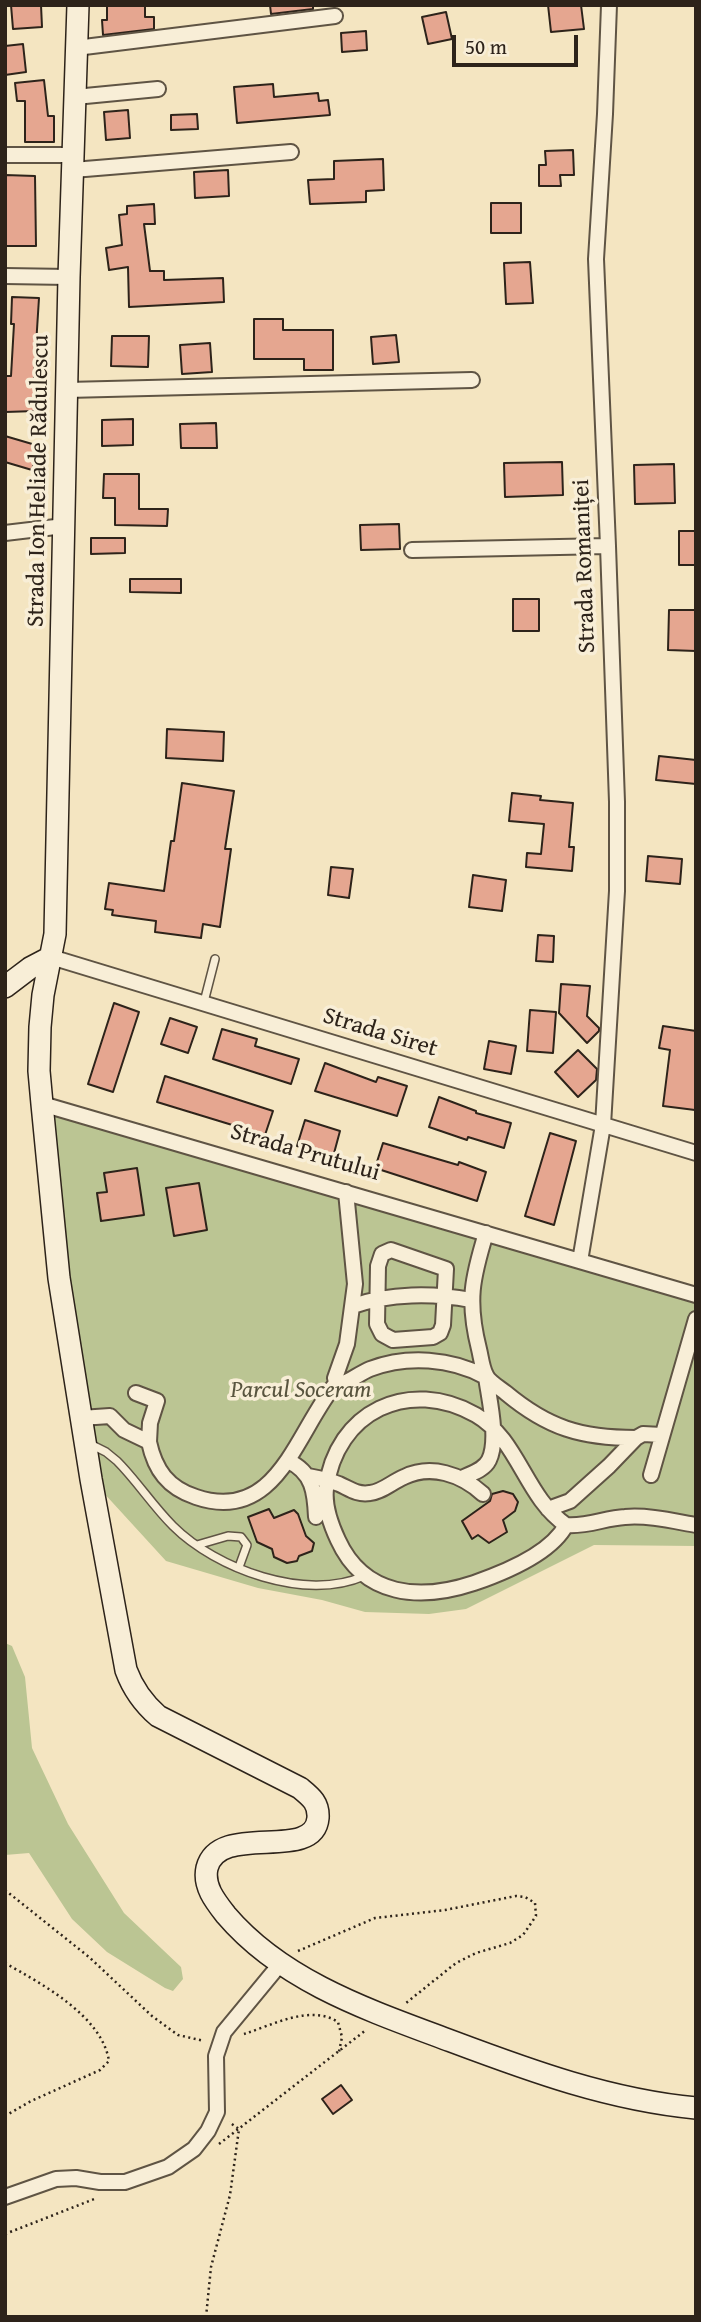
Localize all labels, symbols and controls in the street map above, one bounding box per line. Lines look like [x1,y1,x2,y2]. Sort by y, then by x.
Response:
scale bar [456,21,582,65]
text: 50 m [465,31,507,62]
street label: Strada Ion Heliade Rădulescu [22,335,56,627]
street label: Strada Romaniței [568,478,602,654]
street label: Strada Siret [319,1002,441,1064]
street label: Strada Prutului [227,1118,383,1188]
park label: Parcul Soceram [230,1377,372,1405]

